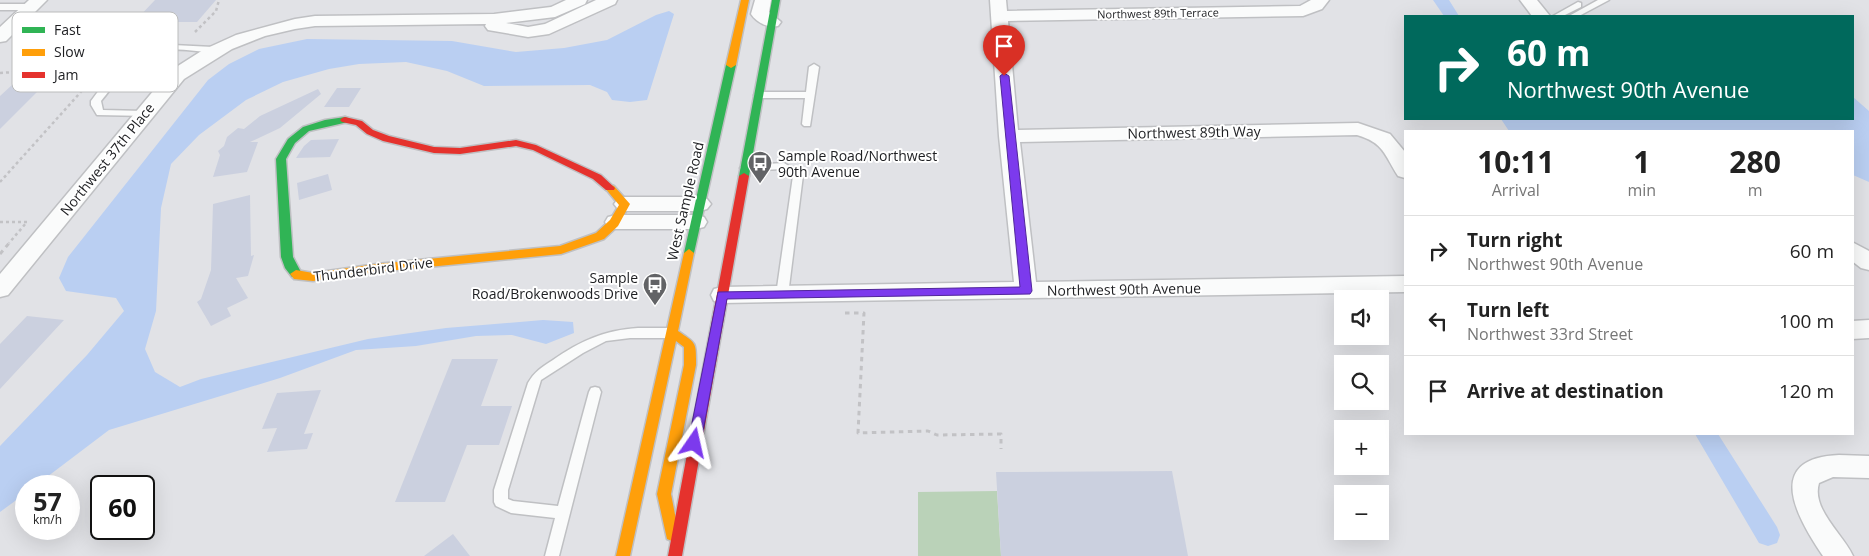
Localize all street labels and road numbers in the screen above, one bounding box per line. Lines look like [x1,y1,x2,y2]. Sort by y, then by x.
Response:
street label: Northwest 89th Terrace [1097,4,1219,22]
street label: Northwest 37th Place [56,99,158,219]
street label: Northwest 89th Way [1127,121,1262,143]
street label: West Sample Road [662,140,708,262]
street label: Thunderbird Drive [312,252,434,286]
street label: Northwest 90th Avenue [1047,278,1201,300]

